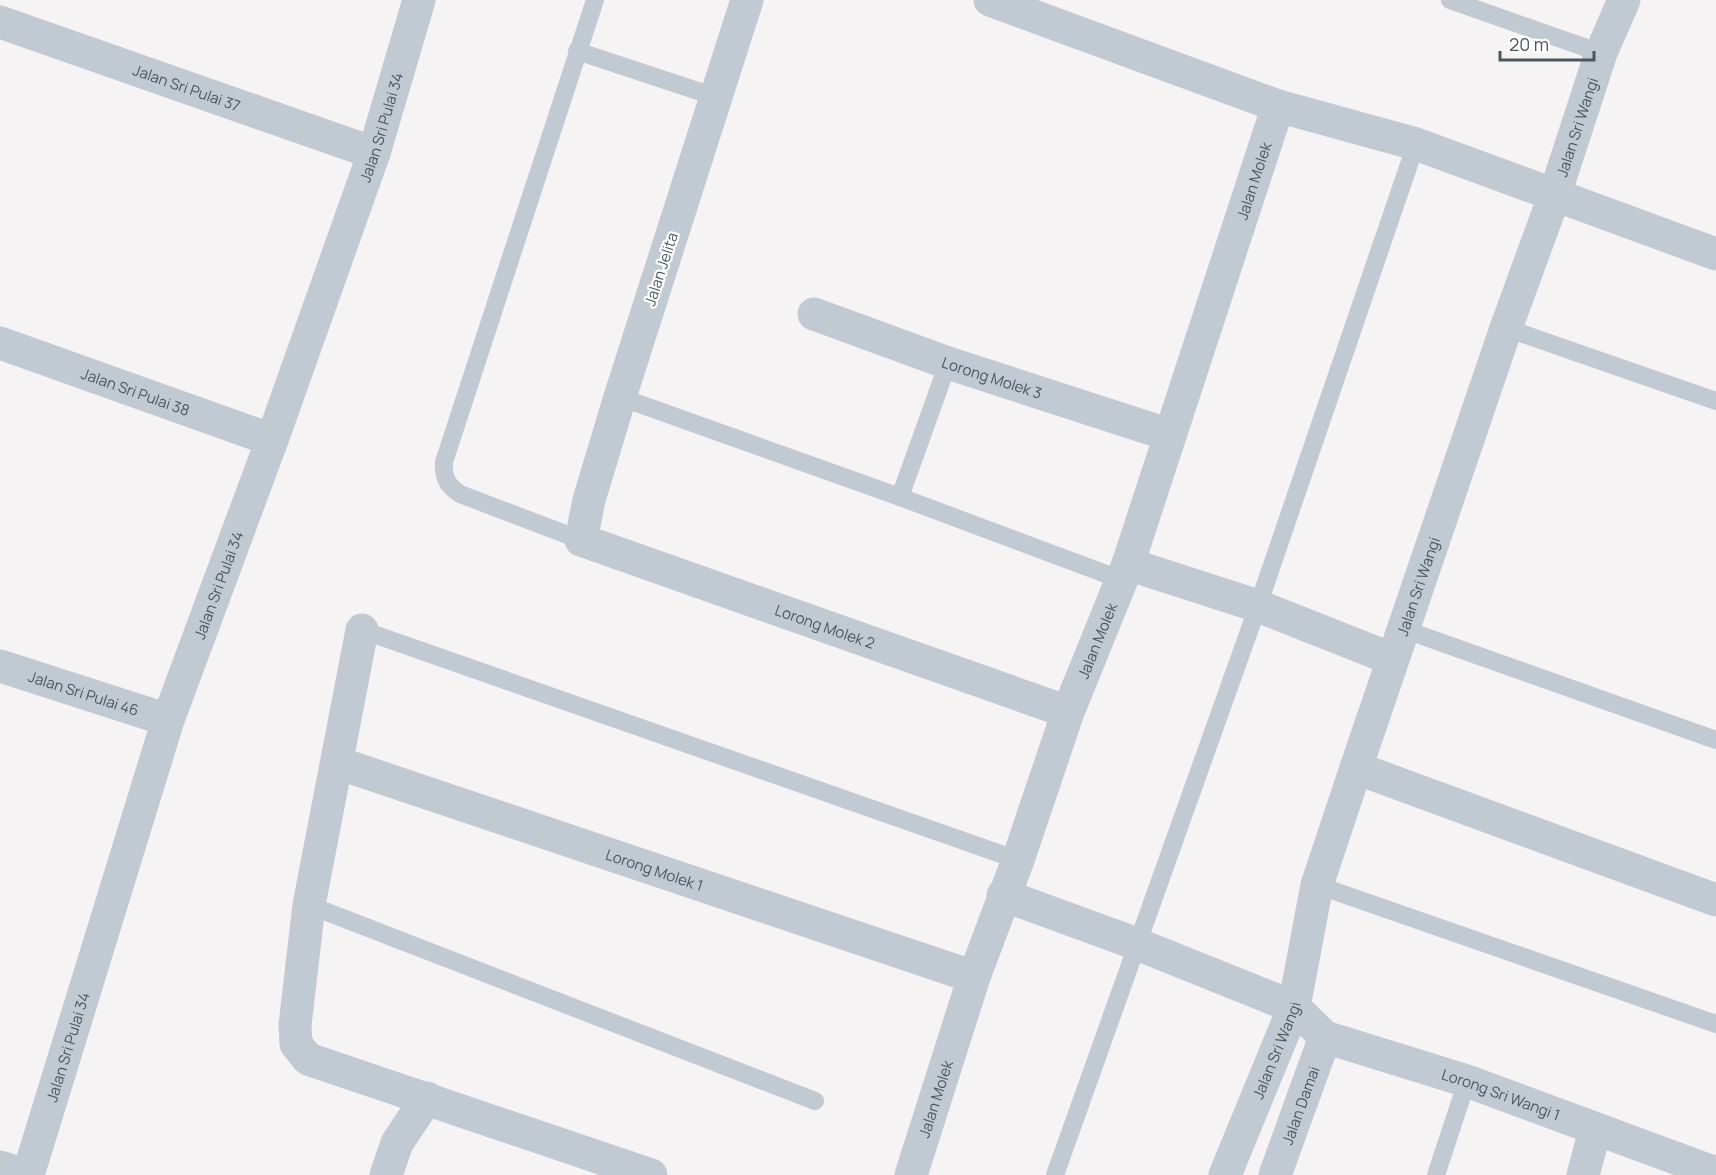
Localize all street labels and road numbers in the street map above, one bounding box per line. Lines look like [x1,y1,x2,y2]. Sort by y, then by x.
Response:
street label: Jalan Sri Pulai 37 [130,59,243,116]
street label: Jalan Sri Pulai 34 [354,70,408,185]
street label: Jalan Sri Wangi [1551,75,1603,179]
street label: Jalan Molek [1231,139,1276,222]
street label: Jalan Jelita [639,230,683,308]
street label: Lorong Molek 3 [939,351,1045,403]
street label: Jalan Sri Pulai 38 [79,362,193,420]
street label: Jalan Sri Pulai 34 [188,528,248,642]
street label: Jalan Sri Wangi [1391,534,1445,639]
street label: Lorong Molek 2 [772,599,878,653]
street label: Jalan Molek [1072,599,1122,682]
street label: Jalan Sri Pulai 46 [26,665,142,720]
street label: Lorong Molek 1 [603,843,706,896]
street label: Jalan Sri Pulai 34 [41,989,94,1104]
street label: Jalan Sri Wangi [1247,1000,1305,1102]
street label: Jalan Molek [913,1057,958,1140]
street label: Jalan Damai [1276,1063,1324,1148]
street label: Lorong Sri Wangi 1 [1439,1063,1563,1125]

